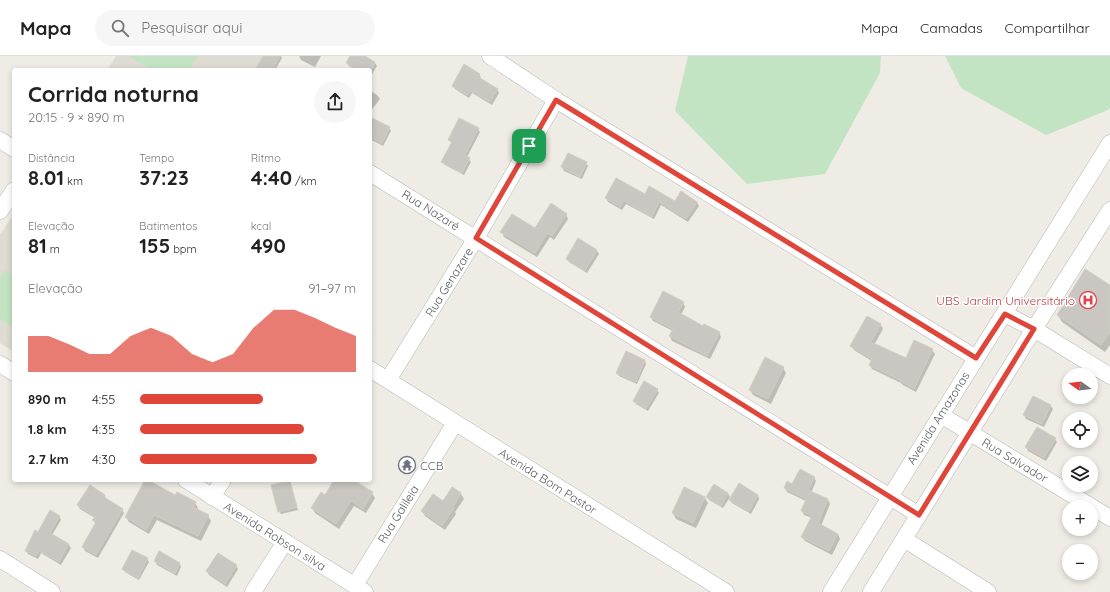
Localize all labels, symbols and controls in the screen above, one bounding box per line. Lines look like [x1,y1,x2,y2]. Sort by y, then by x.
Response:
search box [95,10,375,46]
text: Mapa [20,16,71,40]
icon: search [109,17,131,39]
text: Pesquisar aqui [141,18,243,37]
text: Mapa [861,19,898,37]
text: Camadas [920,19,982,37]
text: Compartilhar [1004,19,1090,37]
text: Corrida noturna [28,80,199,108]
button: share [314,81,356,123]
text: 20:15 · 9 × 890 m [28,109,125,125]
pin [512,129,546,163]
icon: arrive [518,135,540,157]
text: Distância [28,151,75,165]
text: Tempo [139,151,174,165]
text: Ritmo [251,151,281,165]
text: 8.01 [28,165,64,190]
text: 37:23 [139,165,189,190]
text: 4:40 [251,165,292,190]
text: km [64,174,83,188]
text: /km [292,174,317,188]
street label: Rua Nazaré [399,186,463,234]
text: Elevação [28,219,74,233]
text: Batimentos [139,219,197,233]
text: kcal [251,219,271,233]
text: 81 [28,233,47,258]
text: 155 [139,233,170,258]
text: 490 [251,233,286,258]
text: m [47,242,60,256]
text: bpm [170,242,197,256]
street label: Rua Genazare [422,244,476,319]
text: Elevação [28,280,83,296]
text: 91–97 m [308,280,356,296]
hospital icon: UBS Jardim Universitário [1078,290,1098,310]
place label: UBS Jardim Universitário [936,293,1075,308]
north arrow [1062,368,1098,404]
map controls [1062,368,1098,580]
street label: Avenida Amazonas [903,369,973,467]
text: 890 m [28,391,66,407]
text: 4:55 [92,391,115,407]
button: locate [1062,412,1098,448]
text: 1.8 km [28,421,66,437]
text: 4:35 [92,421,115,437]
street label: Rua Salvador [979,434,1051,486]
street label: Avenida Bom Pastor [496,445,600,517]
text: 2.7 km [28,451,69,467]
text: 4:30 [92,451,116,467]
temple icon: CCB [397,455,417,475]
button: layers [1062,456,1098,492]
place label: CCB [420,458,444,473]
street label: Rua Galileia [374,482,422,546]
street label: Avenida Robson silva [221,498,329,574]
button: + [1062,500,1098,536]
button: − [1062,544,1098,580]

